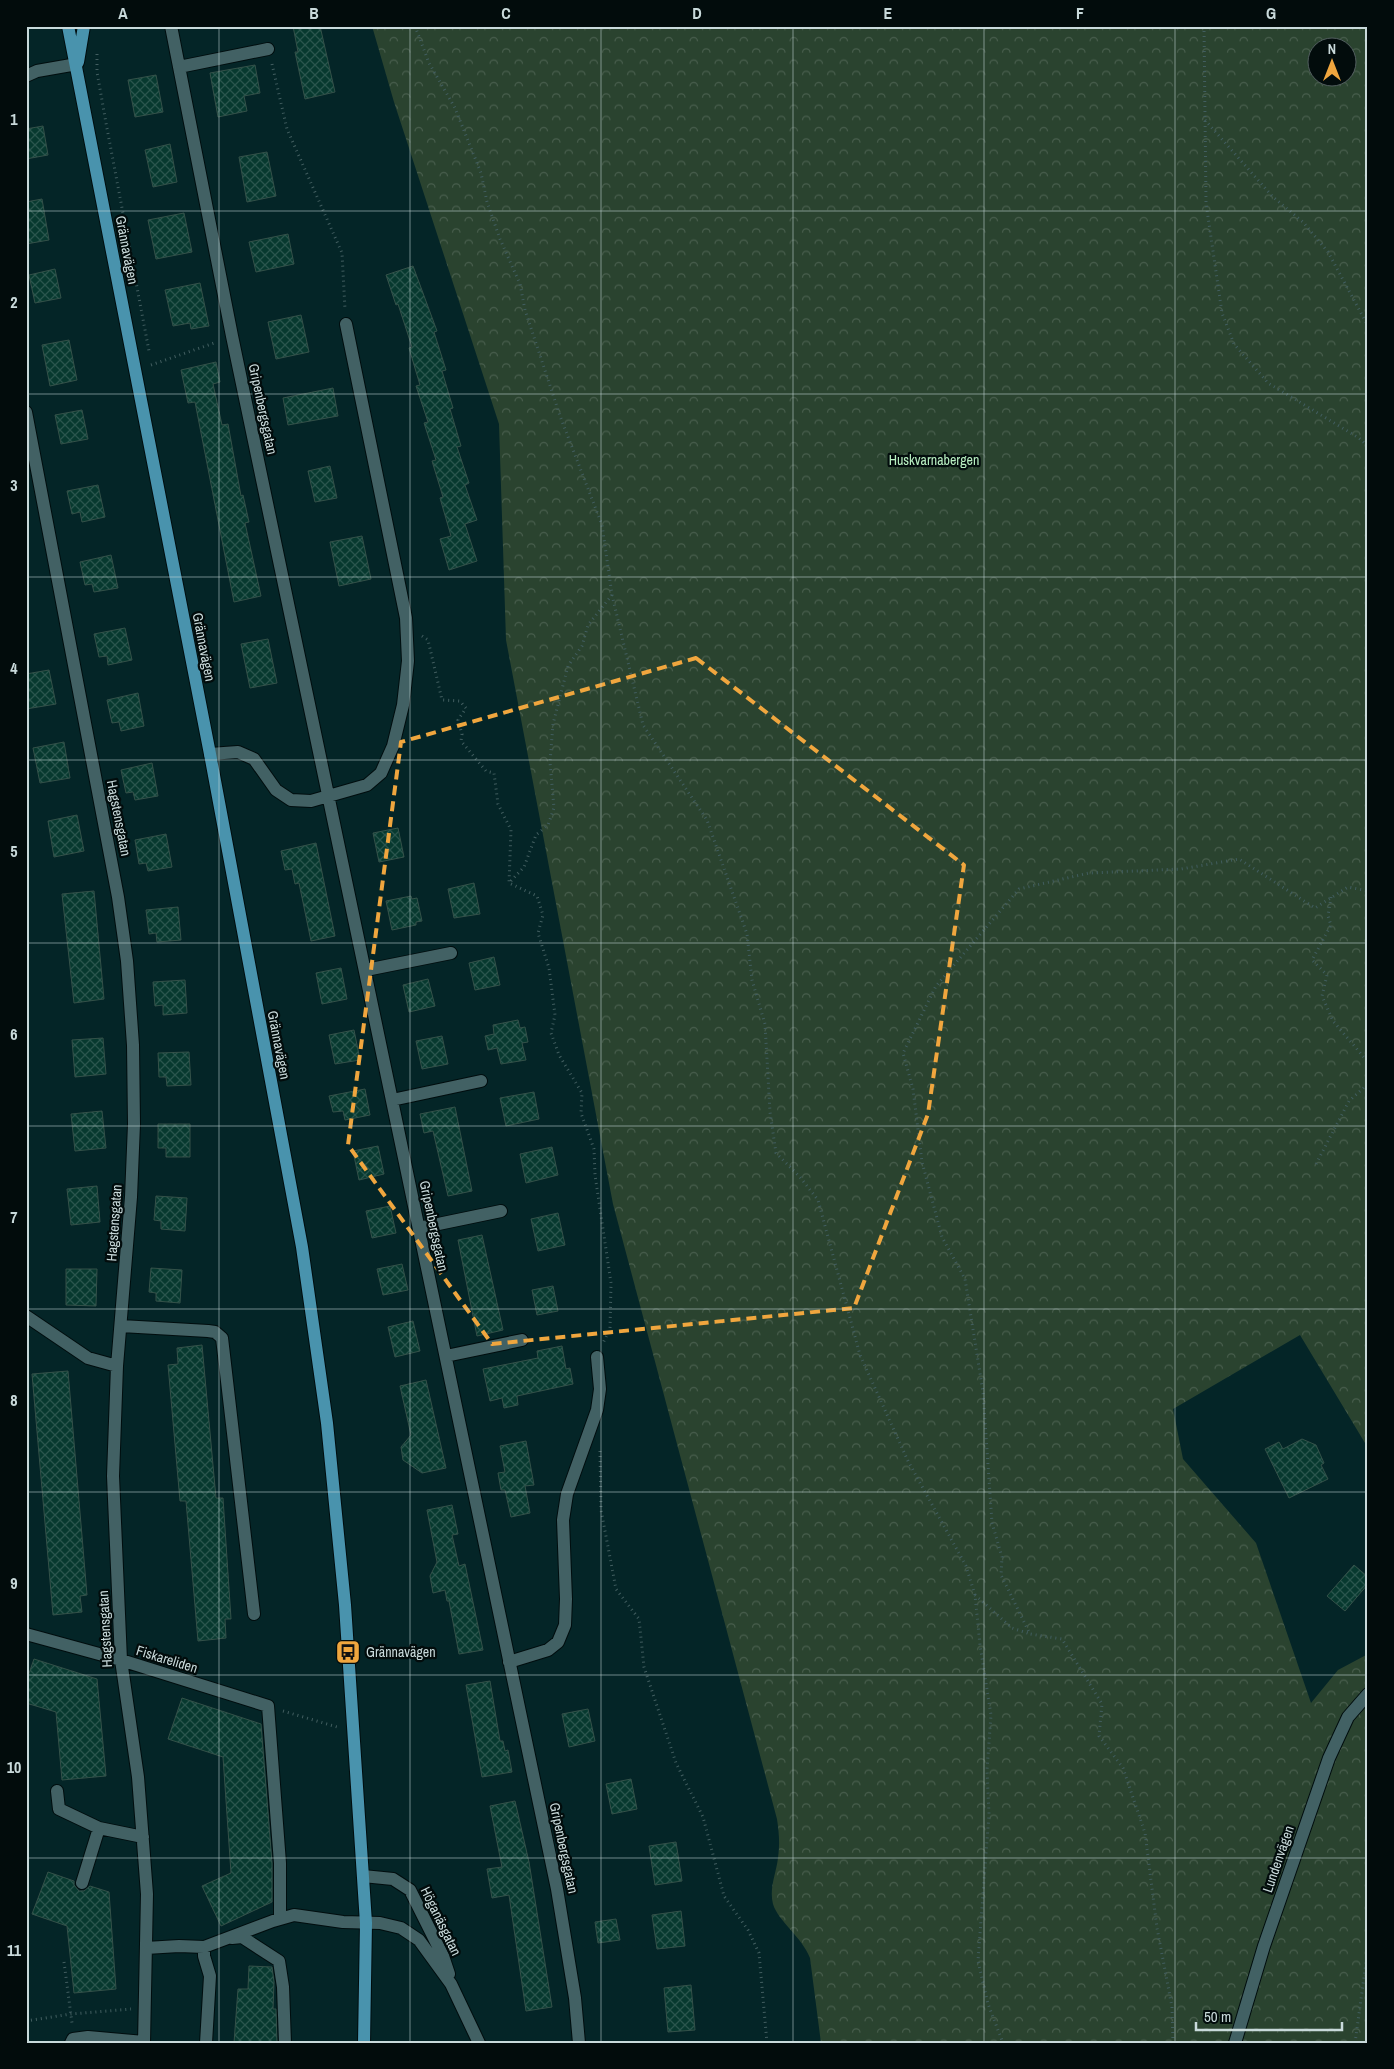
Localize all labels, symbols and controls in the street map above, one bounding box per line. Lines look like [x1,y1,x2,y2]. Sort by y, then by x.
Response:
text: A [118,2,128,24]
text: B [309,2,319,24]
text: C [501,2,511,24]
text: D [692,2,702,24]
text: E [884,2,893,24]
text: F [1076,2,1084,24]
text: G [1266,2,1276,24]
north arrow [1306,38,1356,88]
text: N [1328,40,1336,58]
text: 1 [10,108,18,130]
street label: Grännavägen [112,214,142,286]
text: 2 [10,291,18,313]
street label: Gripenbergsgatan [245,362,281,456]
park label: Huskvarnabergen [889,451,979,469]
text: 3 [10,474,18,496]
street label: Grännavägen [189,611,219,683]
text: 4 [10,657,18,679]
street label: Hagstensgatan [103,778,135,858]
text: 5 [10,840,18,862]
street label: Grännavägen [264,1009,294,1081]
text: 6 [10,1023,18,1045]
street label: Gripenbergsgatan [416,1179,452,1273]
street label: Hagstensgatan [102,1184,126,1262]
text: 7 [10,1206,18,1228]
text: 8 [10,1389,18,1411]
text: 9 [10,1572,18,1594]
street label: Hagstensgatan [94,1590,116,1668]
bus stop icon: Grännavägen [335,1639,361,1665]
street label: Fiskareliden [134,1641,200,1677]
place label: Grännavägen [366,1643,436,1661]
text: 10 [7,1756,21,1778]
street label: Gripenbergsgatan [546,1801,582,1895]
street label: Lundenvägen [1258,1823,1298,1895]
street label: Höganäsgatan [417,1883,465,1959]
text: 11 [7,1939,22,1961]
scale bar [1196,1999,1343,2031]
text: 50 m [1204,2006,1231,2027]

